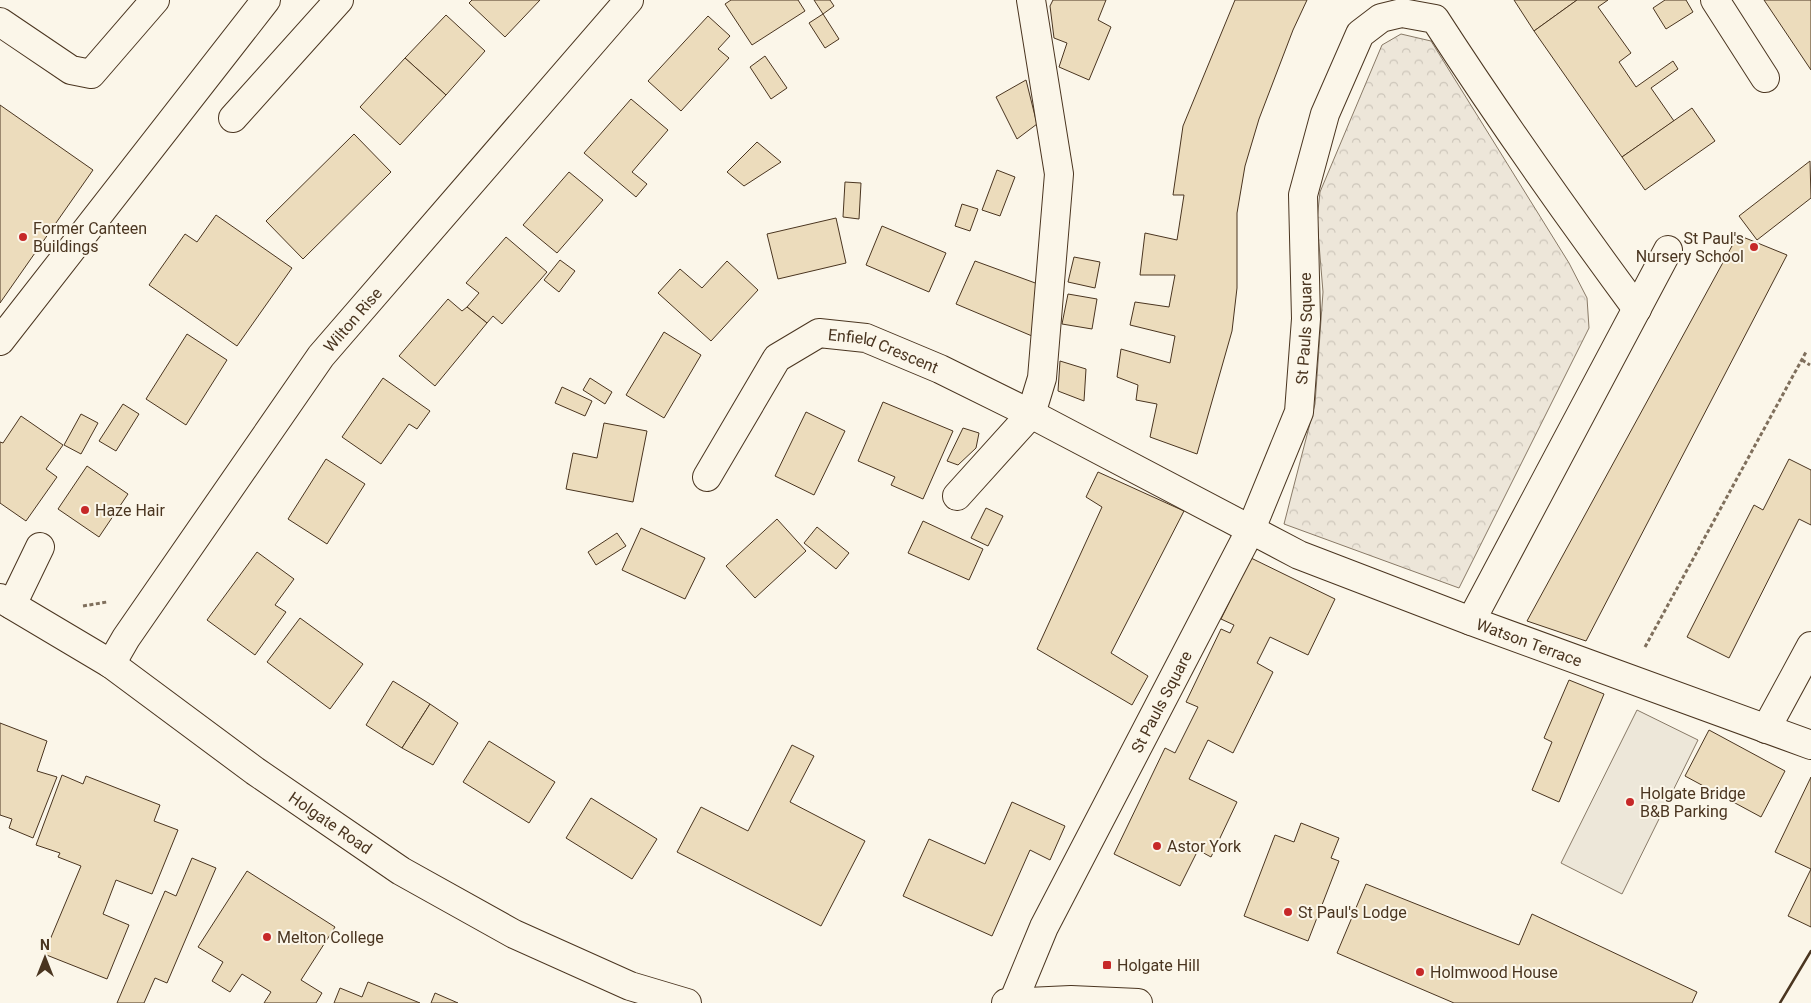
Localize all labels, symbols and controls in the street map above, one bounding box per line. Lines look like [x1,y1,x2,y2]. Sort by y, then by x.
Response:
place label: Former Canteen Buildings [33,219,147,256]
place label: St Paul's Nursery School [1636,229,1744,266]
marker: Former Canteen Buildings [17,231,29,243]
marker: St Paul's Nursery School [1748,241,1760,253]
street label: St Pauls Square [1292,272,1316,385]
street label: Wilton Rise [319,283,386,356]
street label: Enfield Crescent [827,325,941,377]
place label: Haze Hair [95,501,165,520]
marker: Haze Hair [79,504,91,516]
street label: Watson Terrace [1474,614,1585,670]
street label: St Pauls Square [1127,648,1195,756]
place label: Holgate Bridge B&B Parking [1640,784,1746,821]
street label: Holgate Road [285,788,376,858]
marker: Holgate Bridge B&B Parking [1624,796,1636,808]
place label: Astor York [1167,837,1242,856]
marker: Astor York [1151,840,1163,852]
place label: St Paul's Lodge [1298,903,1407,922]
marker: St Paul's Lodge [1282,906,1294,918]
place label: Melton College [277,928,384,947]
marker: Melton College [261,931,273,943]
north arrow [20,933,70,983]
text: N [40,937,50,953]
place label: Holgate Hill [1117,956,1200,975]
marker: Holgate Hill [1101,959,1113,971]
place label: Holmwood House [1430,963,1558,982]
marker: Holmwood House [1414,966,1426,978]

